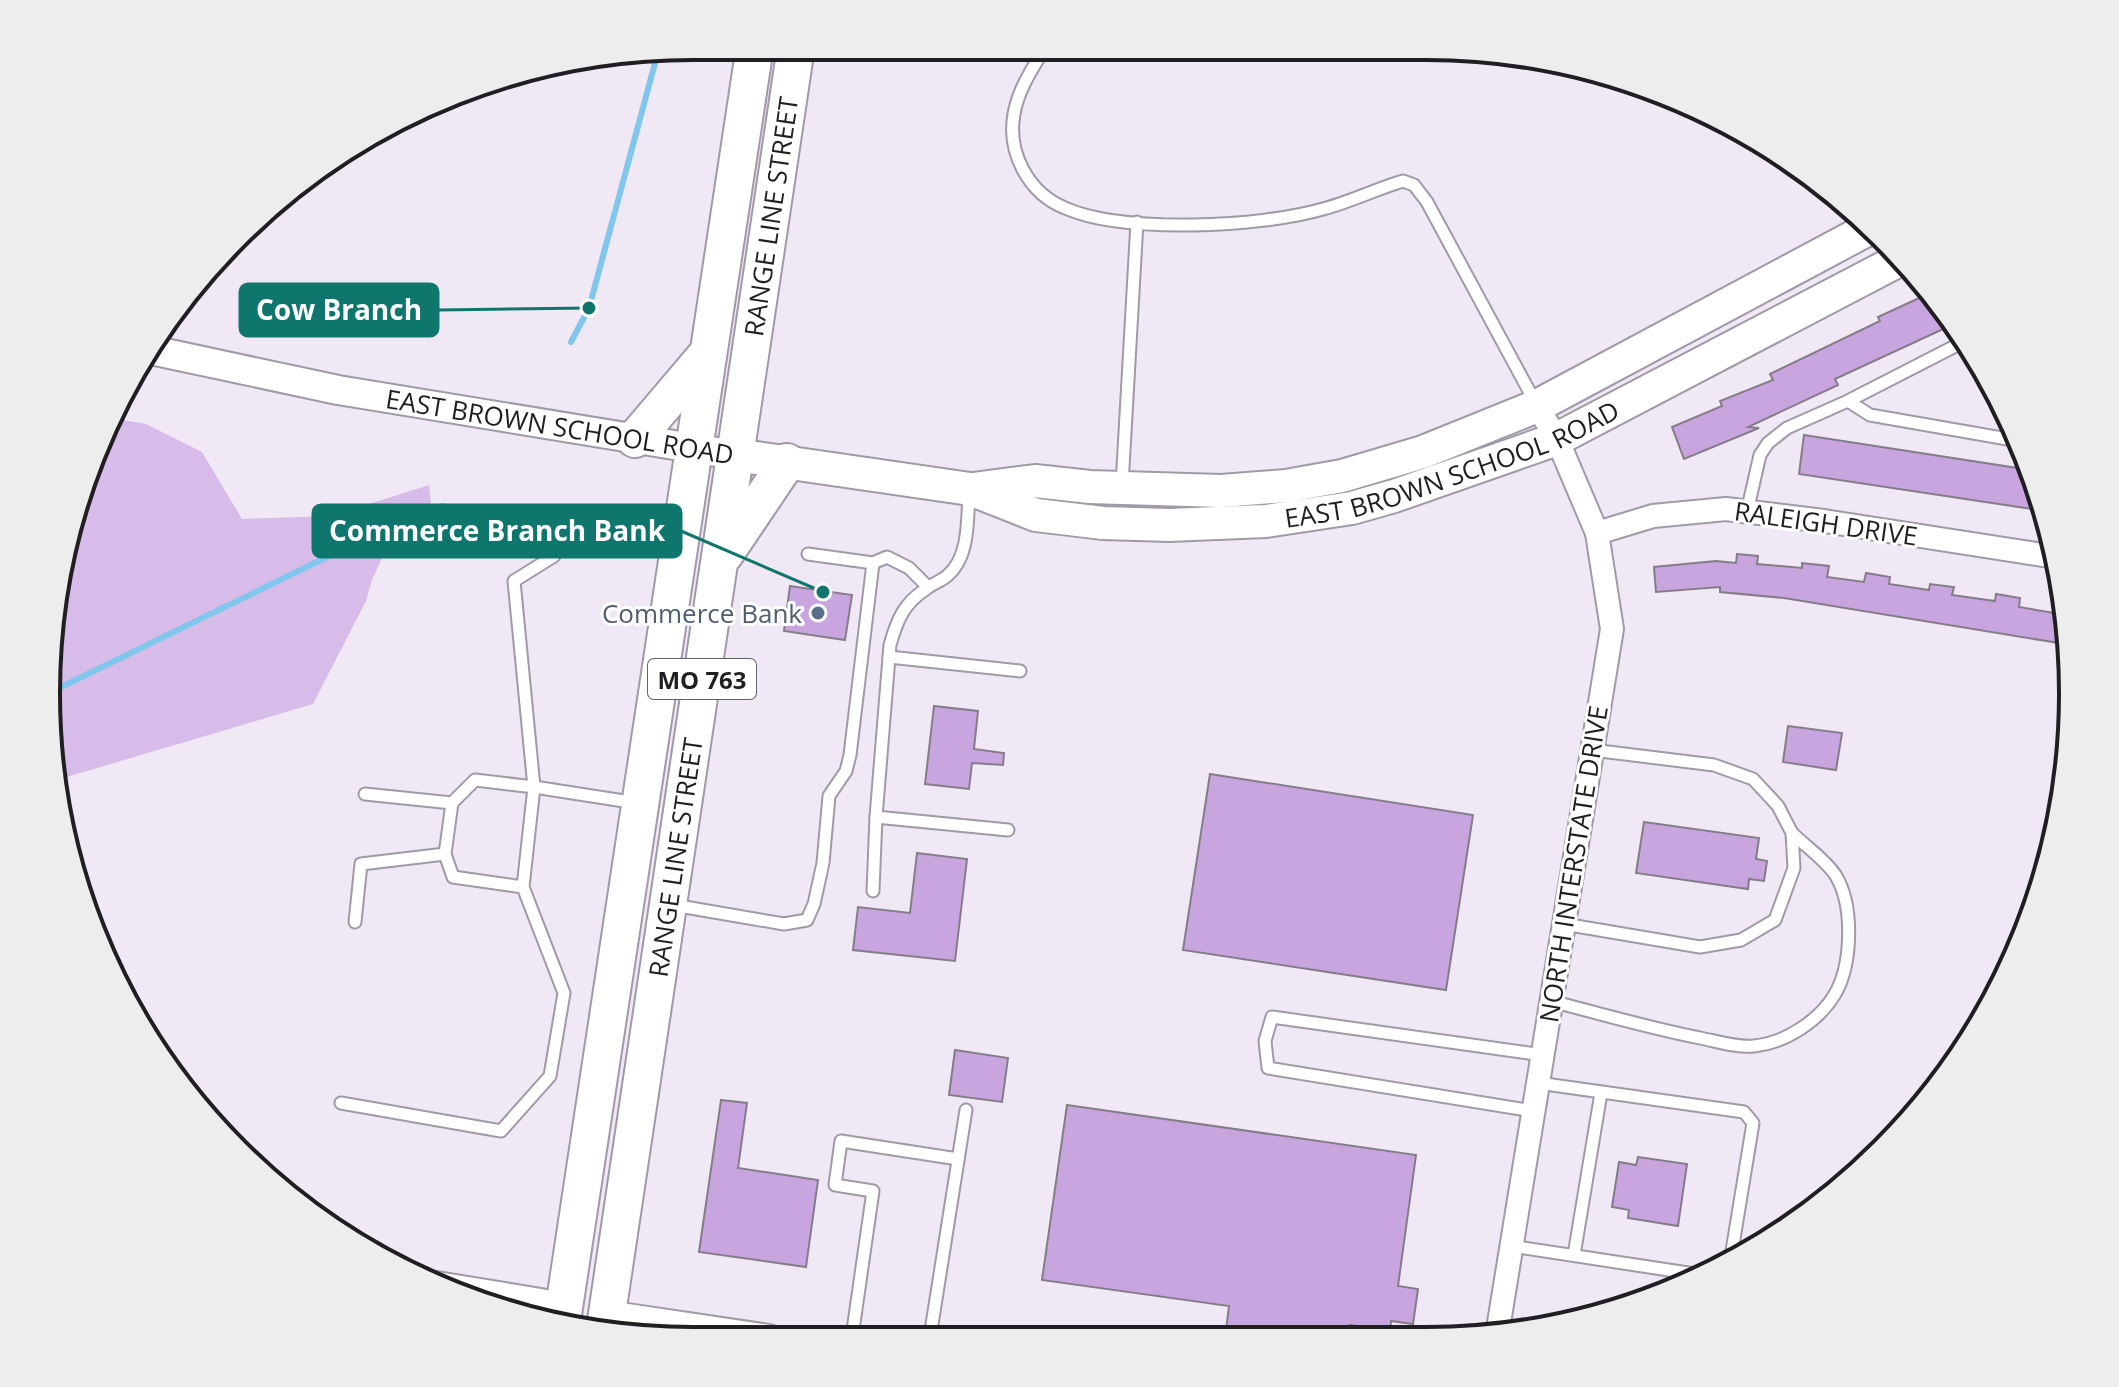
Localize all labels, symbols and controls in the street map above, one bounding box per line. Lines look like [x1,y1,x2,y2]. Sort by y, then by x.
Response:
street label: RANGE LINE STREET [735,94,806,339]
callout: Cow Branch [240,284,438,336]
text: Cow Branch [256,290,422,328]
street label: EAST BROWN SCHOOL ROAD [383,380,736,473]
street label: EAST BROWN SCHOOL ROAD [1282,392,1625,536]
street label: RALEIGH DRIVE [1732,492,1920,554]
callout: Commerce Branch Bank [313,505,681,557]
text: Commerce Branch Bank [329,511,666,549]
place label: Commerce Bank [602,595,802,631]
marker: Commerce Bank [809,604,827,622]
road number: MO 763 [648,659,756,699]
street label: NORTH INTERSTATE DRIVE [1530,703,1616,1025]
street label: RANGE LINE STREET [639,734,711,979]

